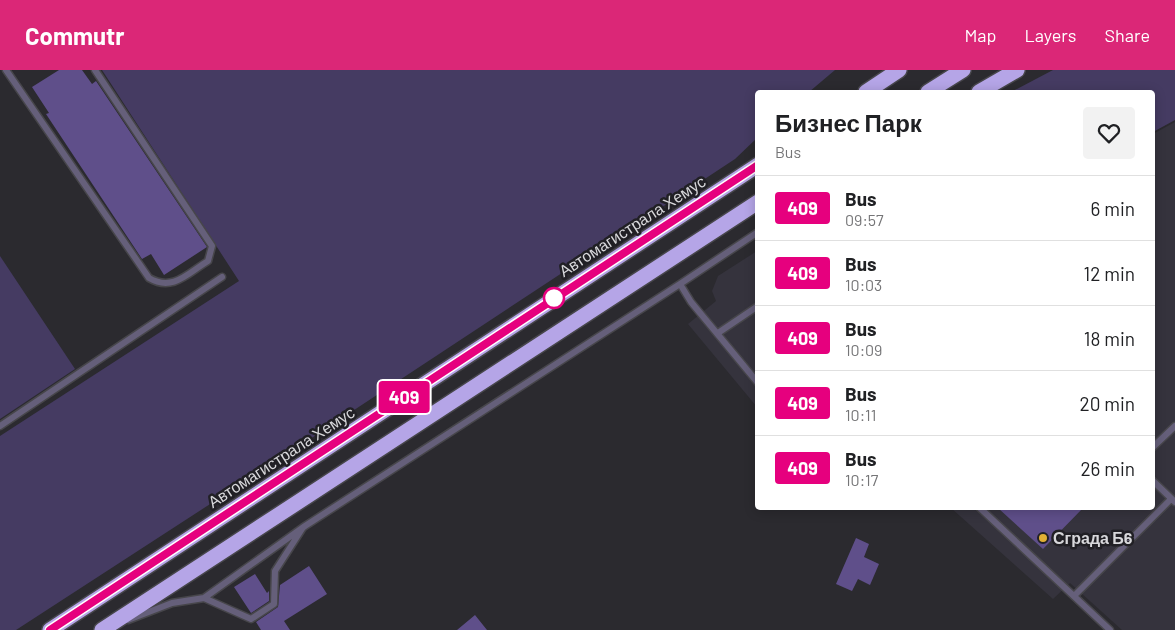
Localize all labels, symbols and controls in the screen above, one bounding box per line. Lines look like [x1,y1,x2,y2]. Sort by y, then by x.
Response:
text: Commutr [25,21,124,50]
text: Map [964,24,996,46]
text: Layers [1024,24,1077,46]
text: Share [1105,24,1150,46]
button: heart [1083,107,1135,159]
text: Бизнес Парк [775,108,922,137]
text: Bus [775,142,801,161]
street label: Автомагистрала Хемус [555,171,708,280]
text: Bus [845,187,877,210]
text: 409 [787,197,818,219]
text: 6 min [1091,197,1135,220]
text: 09:57 [845,210,884,229]
text: Bus [845,252,877,275]
text: 409 [787,262,818,284]
text: 12 min [1084,262,1135,285]
text: 10:03 [845,275,882,294]
unlabelled marker [543,287,565,309]
text: Bus [845,317,877,340]
text: 409 [787,327,818,349]
text: 18 min [1084,327,1135,350]
text: 10:09 [845,340,882,359]
line badge: 409 [375,381,433,413]
text: Bus [845,382,877,405]
text: 409 [389,386,419,408]
text: 409 [787,392,818,414]
text: 20 min [1079,392,1135,415]
street label: Автомагистрала Хемус [204,402,357,511]
text: 10:11 [845,405,876,424]
text: Bus [845,447,877,470]
text: 409 [787,457,818,479]
text: 26 min [1080,457,1135,480]
text: 10:17 [845,470,878,489]
place label: Сграда Б6 [1053,528,1133,547]
marker: Сграда Б6 [1037,532,1049,544]

